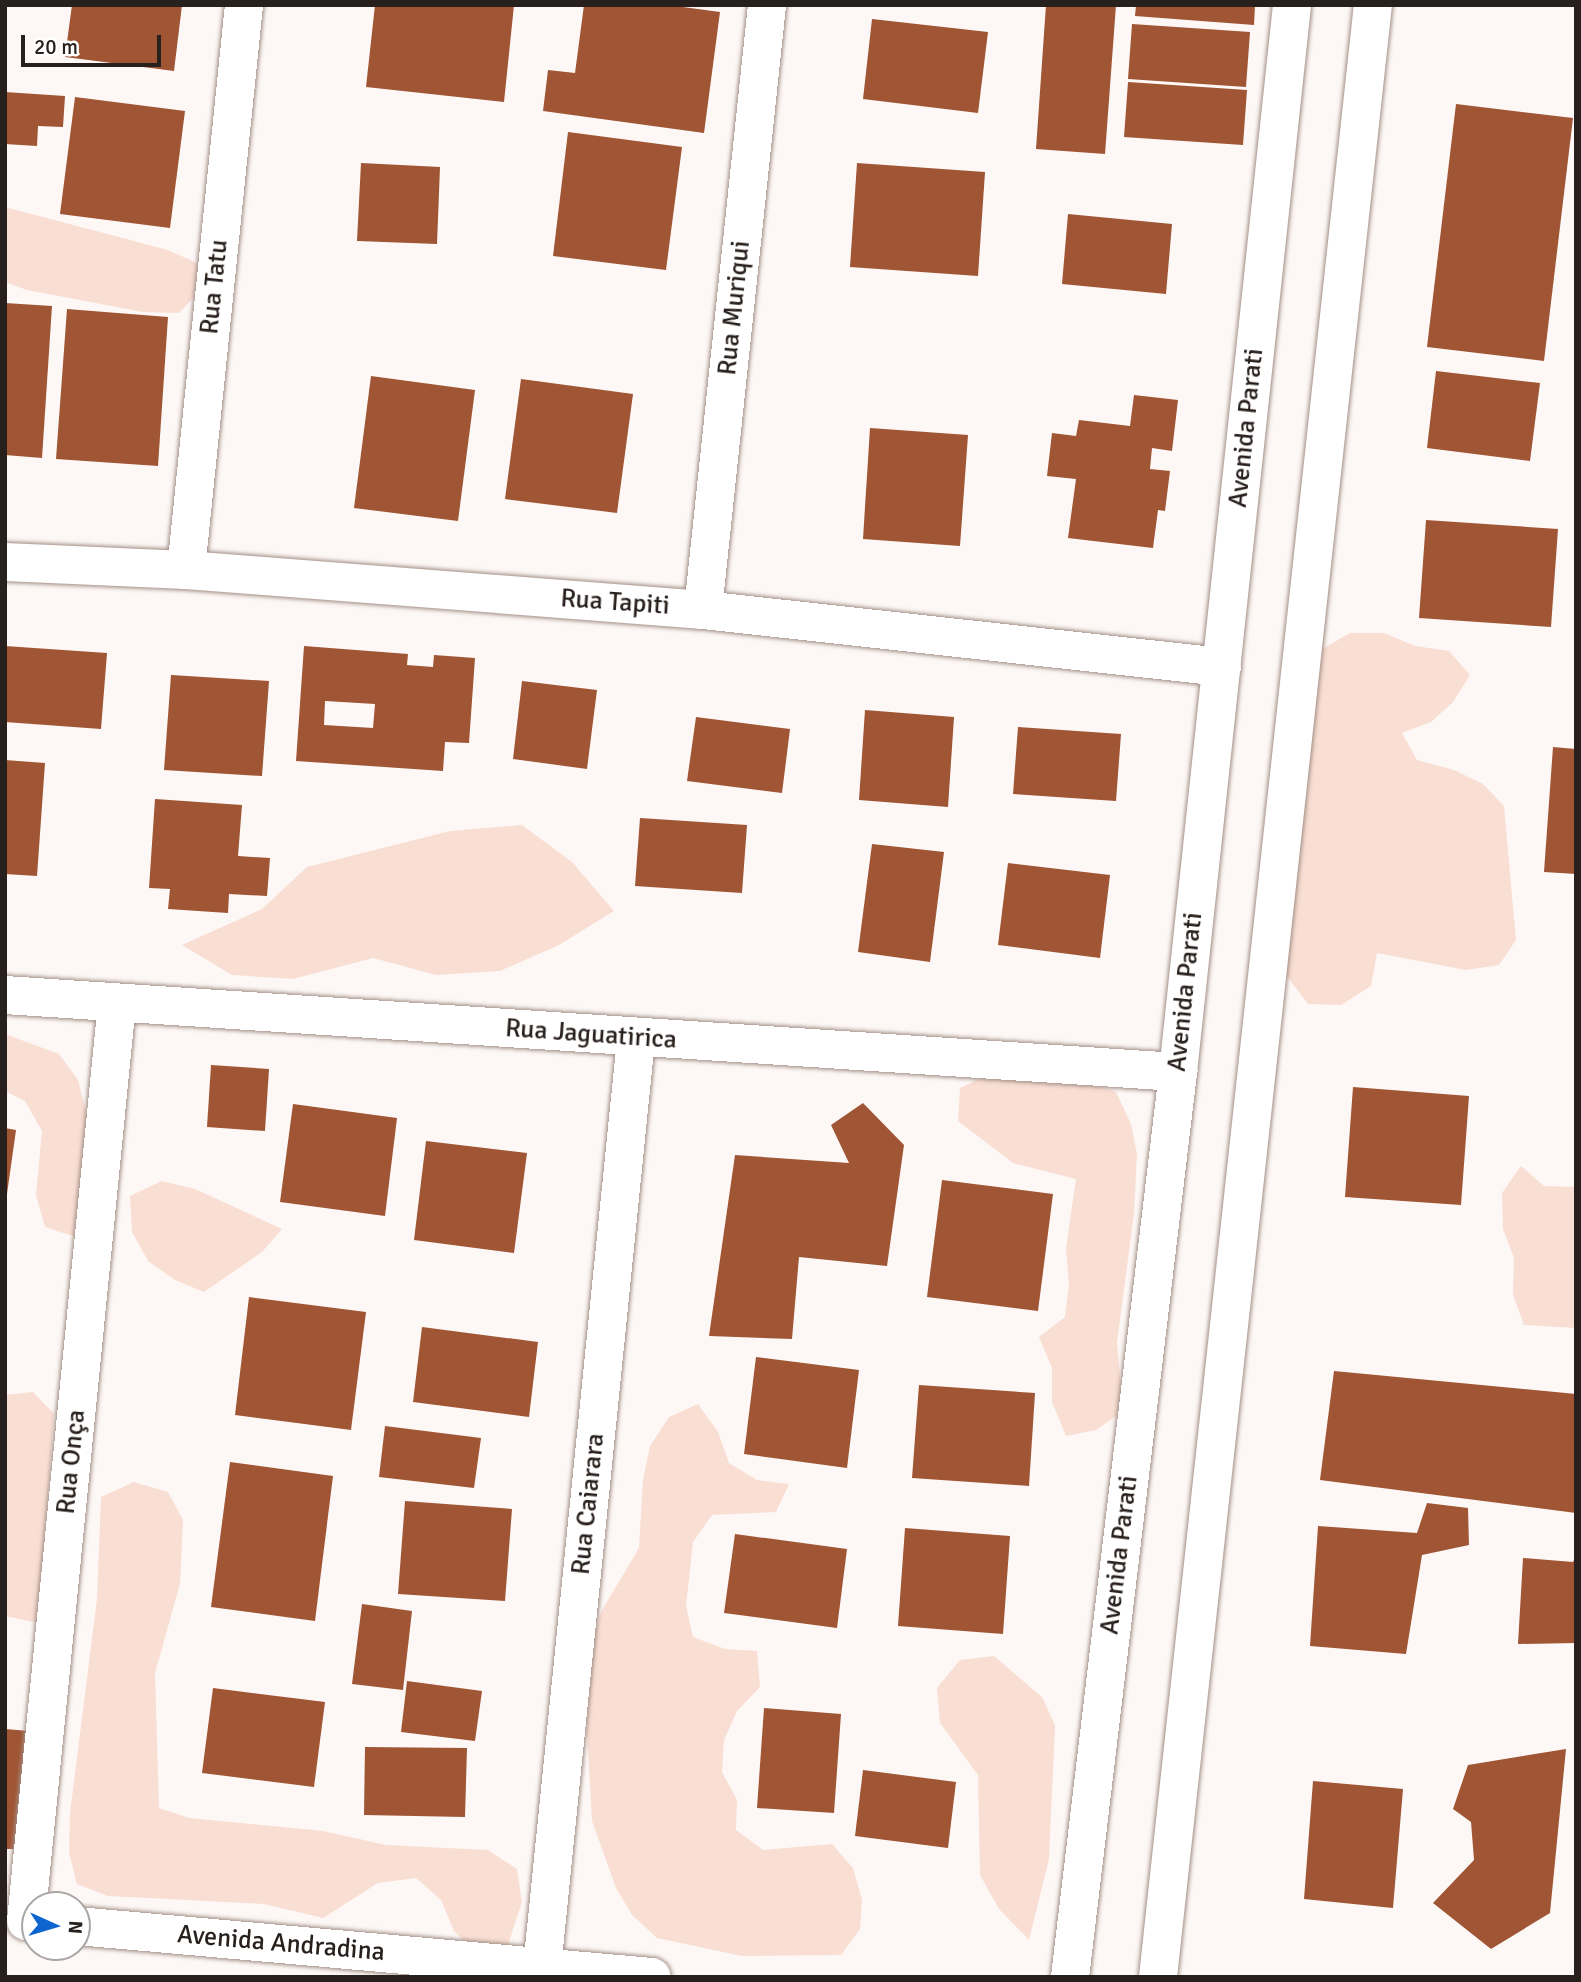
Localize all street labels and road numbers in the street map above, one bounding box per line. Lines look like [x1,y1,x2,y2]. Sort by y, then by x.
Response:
street label: Rua Tatu [195,238,235,336]
street label: Rua Muriqui [712,239,758,377]
street label: Avenida Parati [1223,347,1271,509]
street label: Rua Tapiti [559,584,671,622]
street label: Avenida Parati [1162,911,1210,1073]
street label: Rua Jaguatirica [504,1013,678,1057]
street label: Rua Onça [51,1408,93,1516]
street label: Rua Caiarara [566,1432,612,1576]
street label: Avenida Parati [1095,1474,1145,1636]
street label: Avenida Andradina [176,1919,386,1969]

